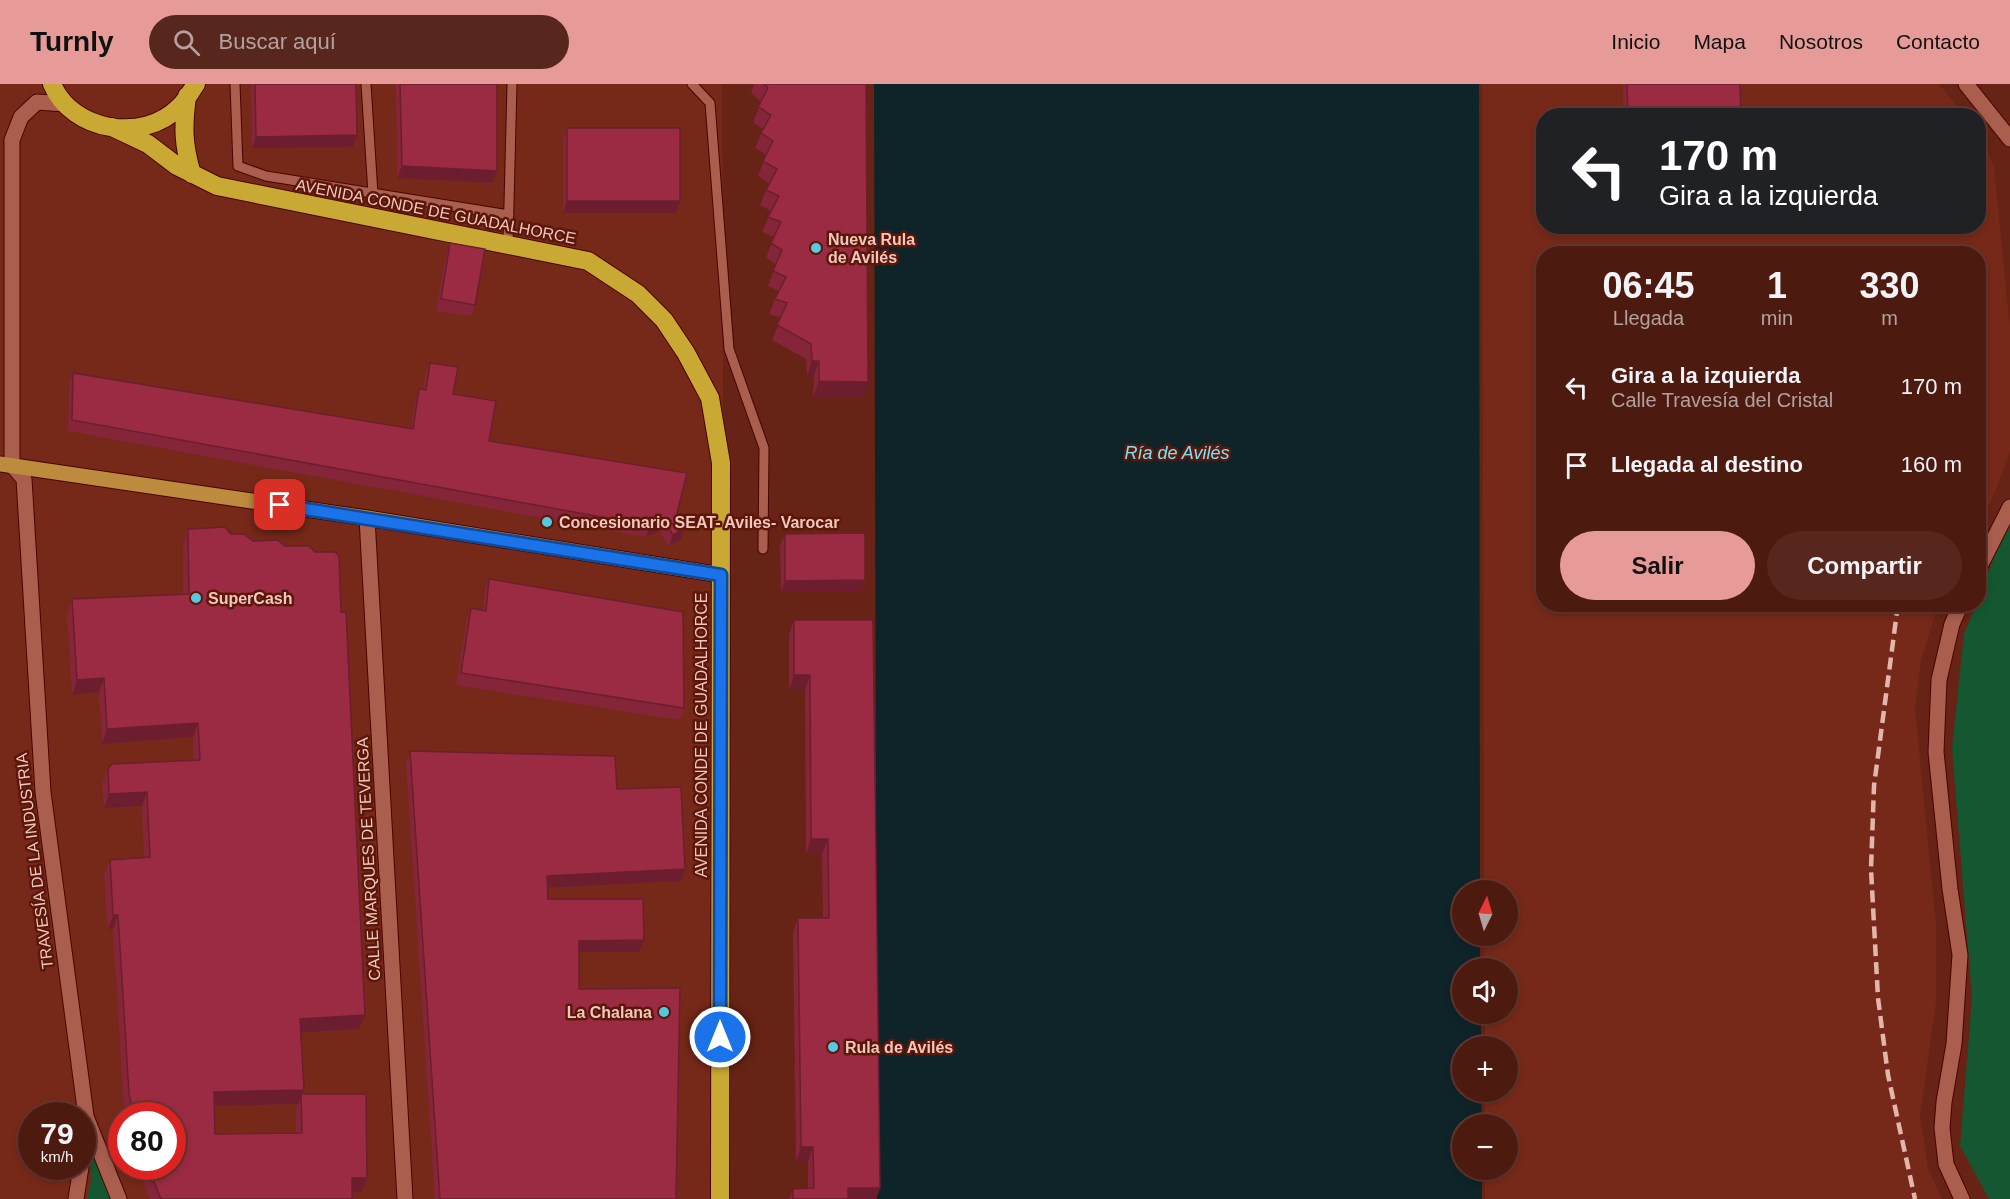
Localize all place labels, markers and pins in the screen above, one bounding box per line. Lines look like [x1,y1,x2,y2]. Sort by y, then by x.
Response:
place label: Nueva Rula de Avilés [828,231,915,266]
marker: Nueva Rula de Avilés [809,241,823,255]
pin [254,479,305,530]
place label: Concesionario SEAT- Aviles- Varocar [559,514,839,531]
marker: Concesionario SEAT- Aviles- Varocar [540,515,554,529]
place label: SuperCash [208,590,292,607]
marker: SuperCash [189,591,203,605]
place label: La Chalana [567,1004,652,1021]
marker: La Chalana [657,1005,671,1019]
place label: Rula de Avilés [845,1039,953,1056]
marker: Rula de Avilés [826,1040,840,1054]

